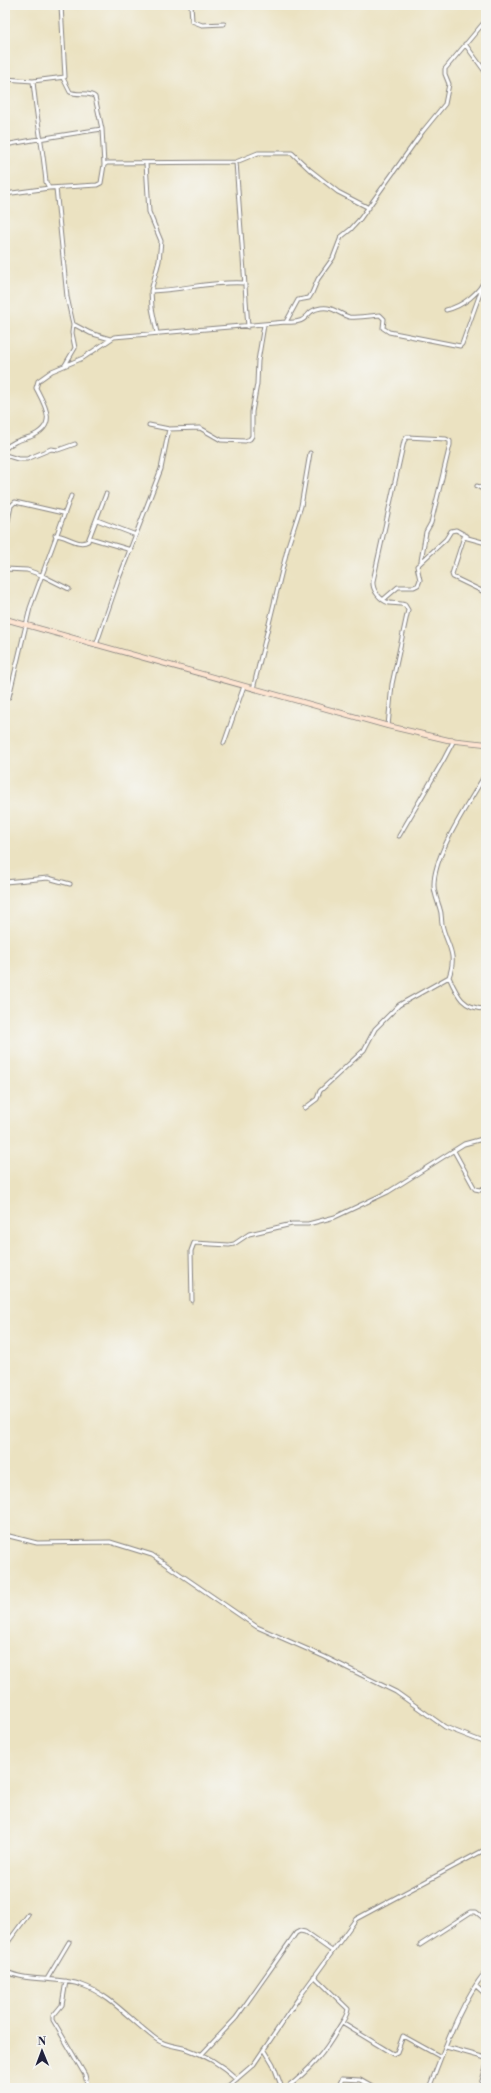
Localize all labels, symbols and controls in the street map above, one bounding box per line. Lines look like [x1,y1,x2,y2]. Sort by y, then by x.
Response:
north arrow [22,2031,62,2071]
text: N [37,2035,47,2049]

